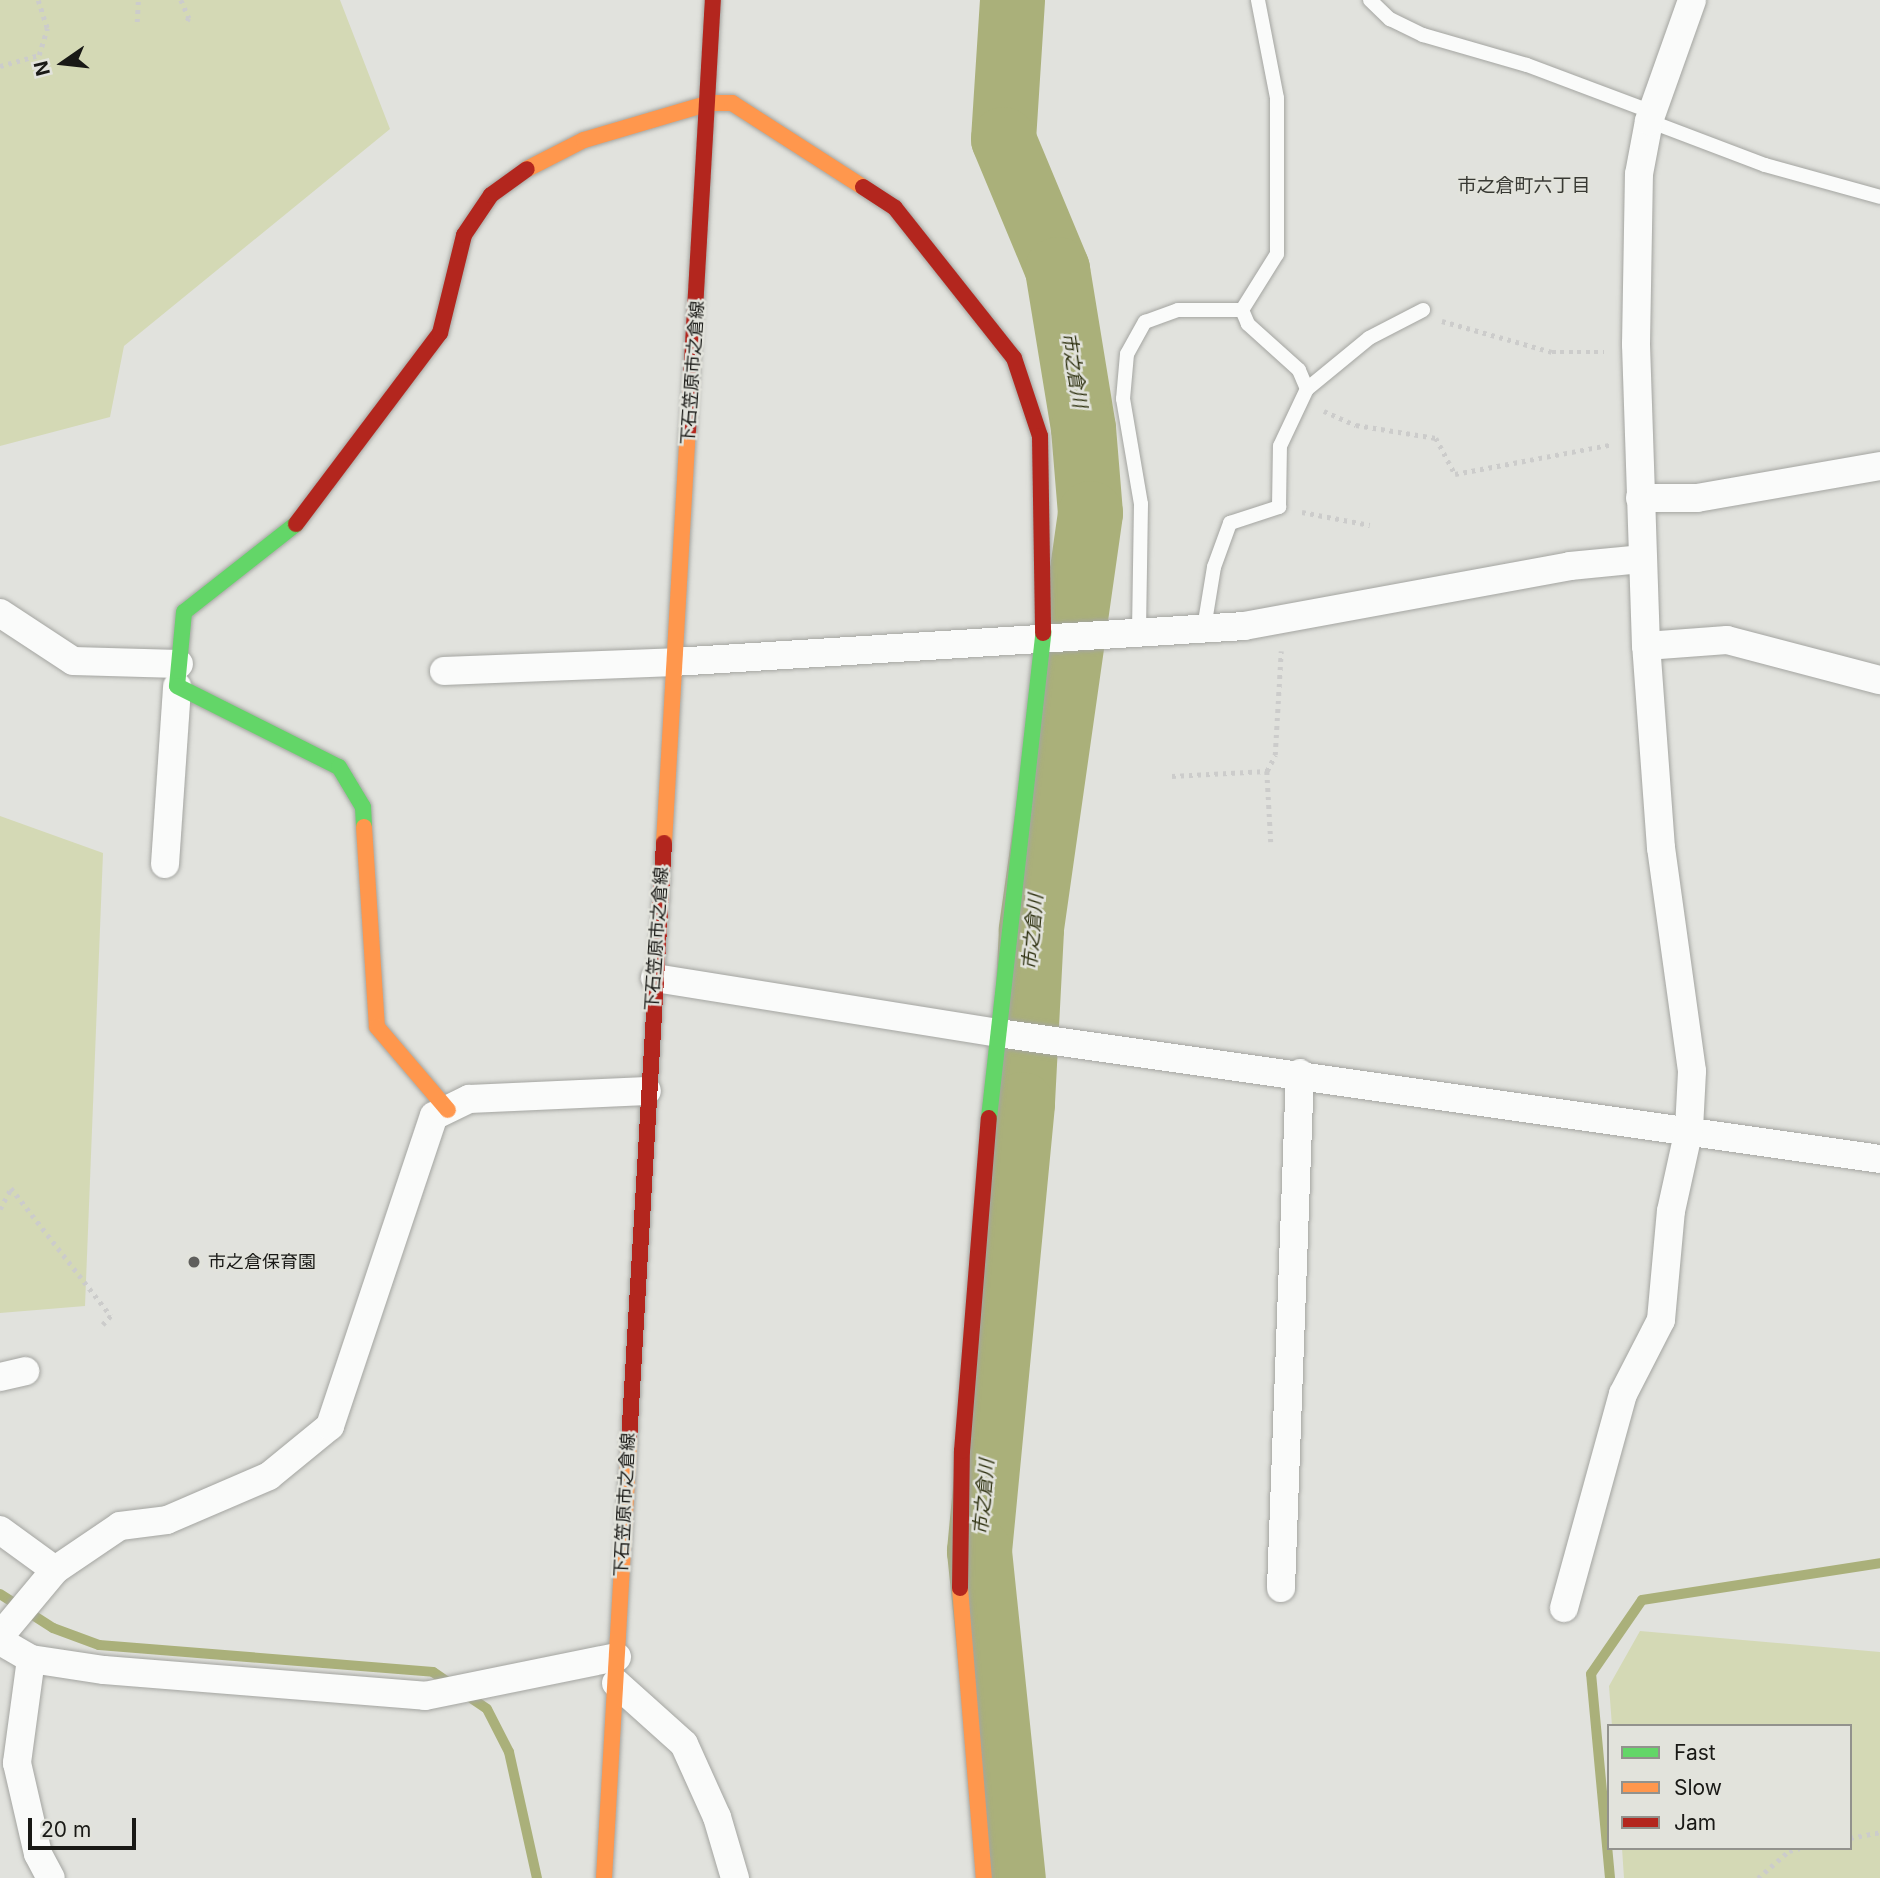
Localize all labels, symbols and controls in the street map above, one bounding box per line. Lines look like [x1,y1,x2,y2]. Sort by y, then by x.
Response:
north arrow [28,28,98,98]
text: N [29,58,55,78]
district label: 市之倉町六丁目 [1458,175,1590,197]
street label: 下石笠原市之倉線 [677,300,709,446]
water label: 市之倉川 [1057,331,1091,409]
street label: 下石笠原市之倉線 [641,866,673,1012]
water label: 市之倉川 [1018,893,1048,971]
place label: 市之倉保育園 [208,1251,316,1273]
marker: 市之倉保育園 [186,1254,202,1270]
street label: 下石笠原市之倉線 [610,1433,640,1577]
water label: 市之倉川 [969,1458,999,1536]
legend [1607,1724,1852,1850]
text: Fast [1674,1740,1716,1765]
text: Slow [1674,1775,1722,1800]
scale bar [32,1804,140,1848]
text: Jam [1674,1810,1716,1835]
text: 20 m [41,1817,91,1842]

